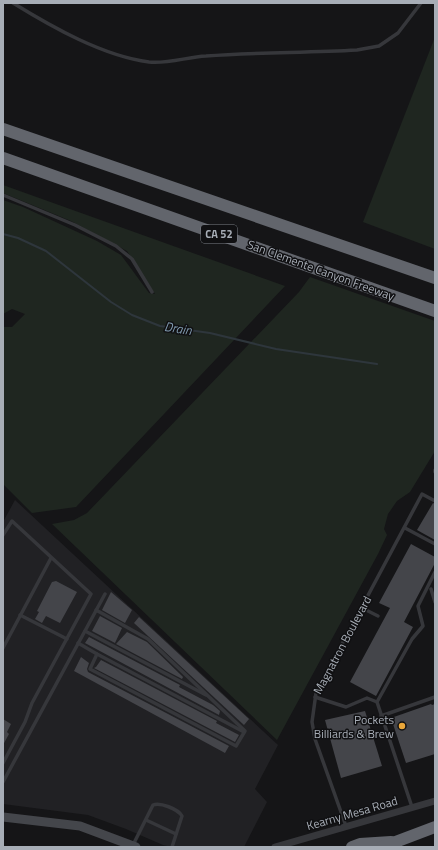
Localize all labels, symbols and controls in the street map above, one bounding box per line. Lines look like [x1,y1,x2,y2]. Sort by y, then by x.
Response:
road number: CA 52 [201,225,237,243]
street label: San Clemente Canyon Freeway [245,234,397,306]
water label: Drain [163,316,194,340]
street label: Magnatron Boulevard [308,592,376,698]
place label: Pockets Billiards & Brew [314,710,394,743]
marker: Pockets Billiards & Brew [397,721,407,731]
street label: Kearny Mesa Road [304,791,400,835]

